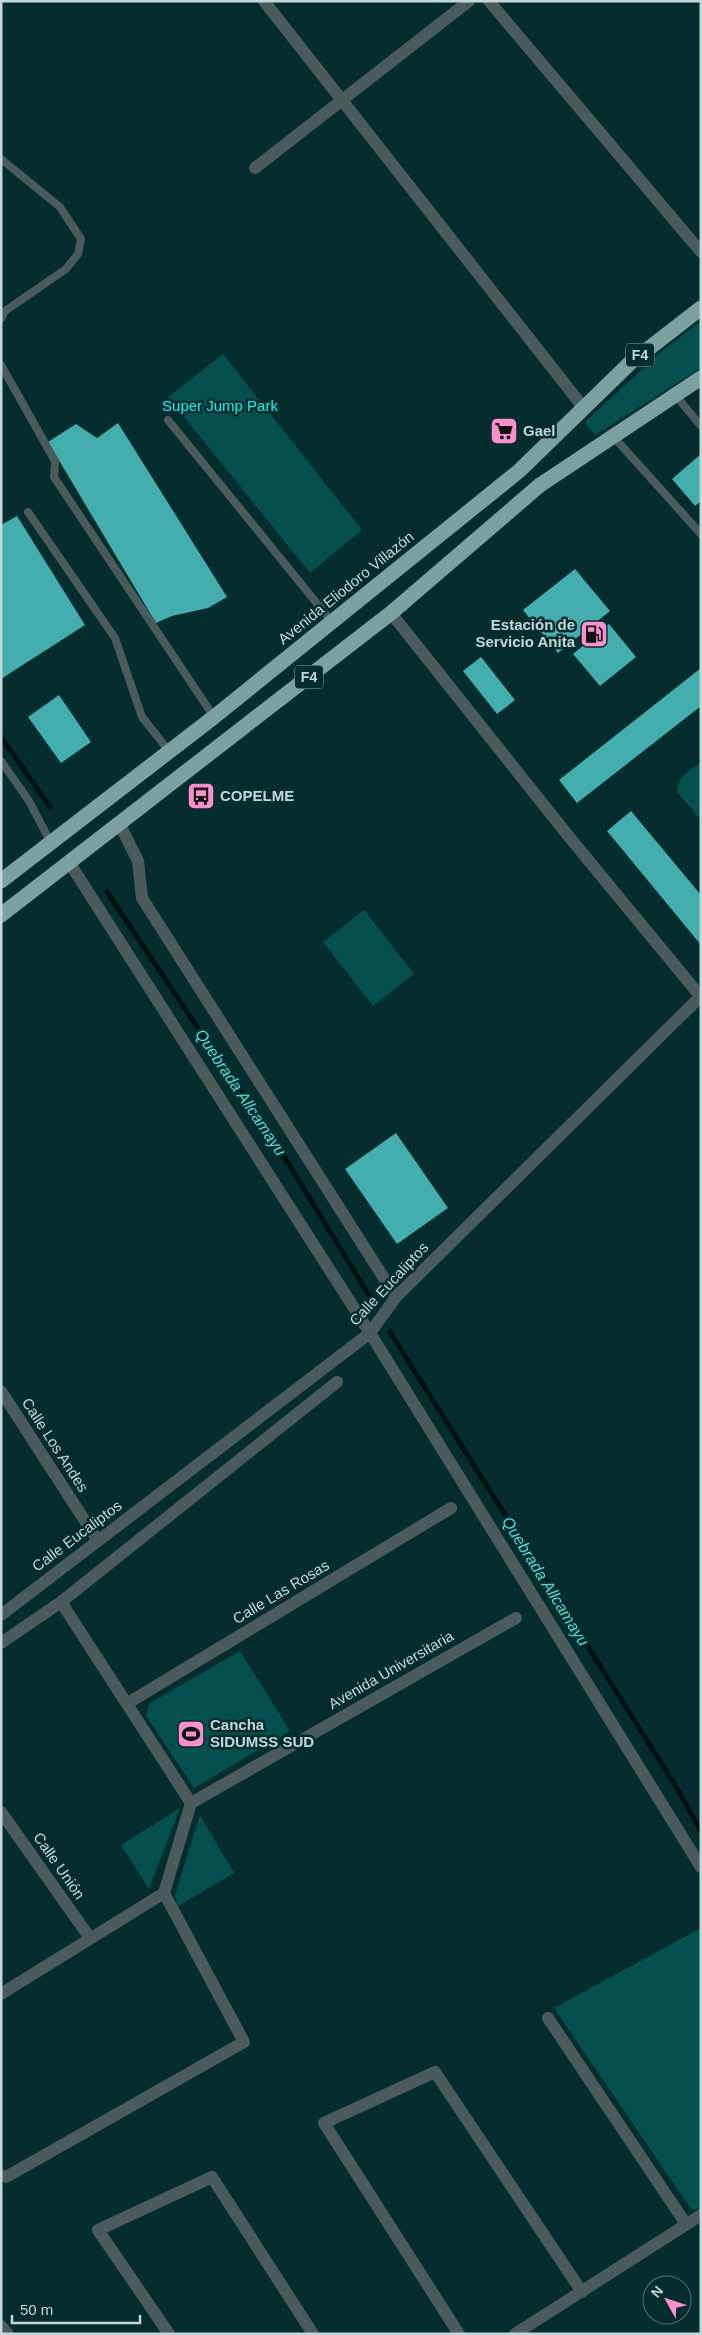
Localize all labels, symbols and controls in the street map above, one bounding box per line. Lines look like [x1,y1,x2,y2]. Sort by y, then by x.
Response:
road number: F4 [626,344,654,366]
park label: Super Jump Park [162,397,278,414]
supermarket icon: Gael [489,416,519,446]
place label: Gael [523,422,556,439]
street label: Avenida Eliodoro Villazón [274,528,417,648]
place label: Estación de Servicio Anita [476,616,576,650]
fuel station icon: Estación de Servicio Anita [579,619,609,649]
road number: F4 [295,666,323,689]
bus stop icon: COPELME [186,781,216,811]
place label: COPELME [220,787,294,804]
water label: Quebrada Allcamayu [192,1026,289,1159]
street label: Calle Eucaliptos [346,1239,432,1329]
street label: Calle Los Andes [19,1395,92,1495]
street label: Calle Eucaliptos [29,1496,125,1575]
water label: Quebrada Allcamayu [499,1514,592,1649]
street label: Calle Las Rosas [230,1556,332,1627]
street label: Avenida Universitaria [325,1627,457,1712]
place label: Cancha SIDUMSS SUD [210,1716,314,1750]
sports icon: Cancha SIDUMSS SUD [176,1719,206,1749]
street label: Calle Unión [30,1829,89,1902]
north arrow [642,2275,692,2325]
text: N [648,2283,666,2301]
scale bar [12,2292,140,2324]
text: 50 m [20,2301,53,2318]

